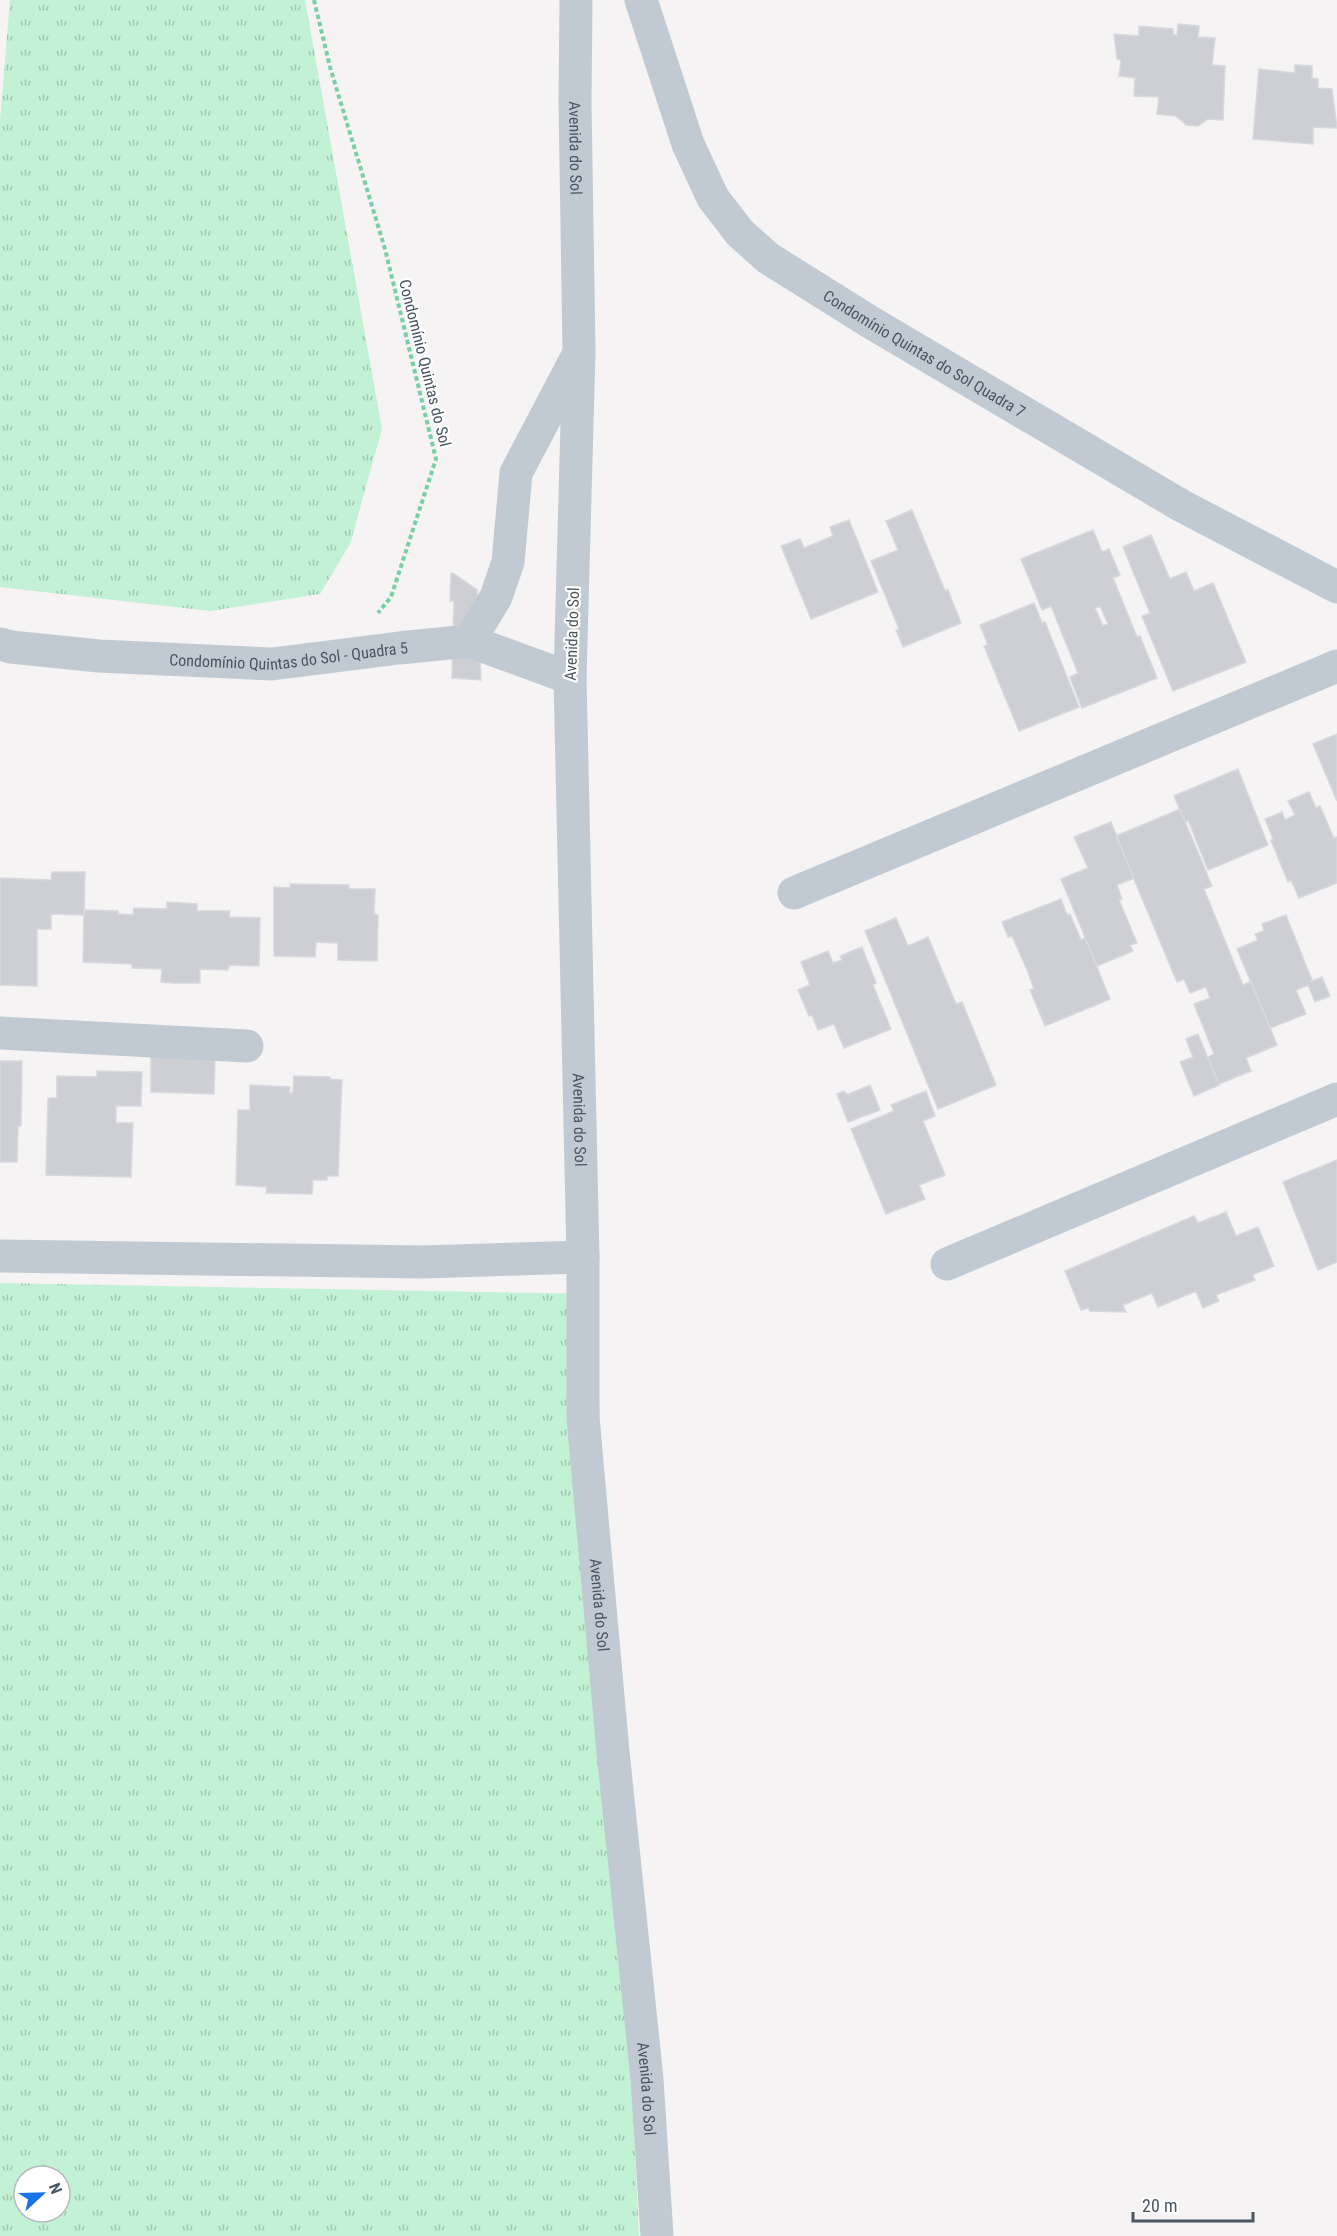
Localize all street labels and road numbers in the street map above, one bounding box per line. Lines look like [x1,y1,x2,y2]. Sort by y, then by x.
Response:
street label: Avenida do Sol [566,101,586,195]
street label: Condomínio Quintas do Sol [395,277,455,449]
street label: Condomínio Quintas do Sol Quadra 7 [820,286,1029,421]
street label: Avenida do Sol [561,587,583,681]
street label: Condomínio Quintas do Sol - Quadra 5 [169,638,409,674]
street label: Avenida do Sol [569,1073,590,1167]
street label: Avenida do Sol [586,1558,613,1652]
street label: Avenida do Sol [634,2041,660,2136]

